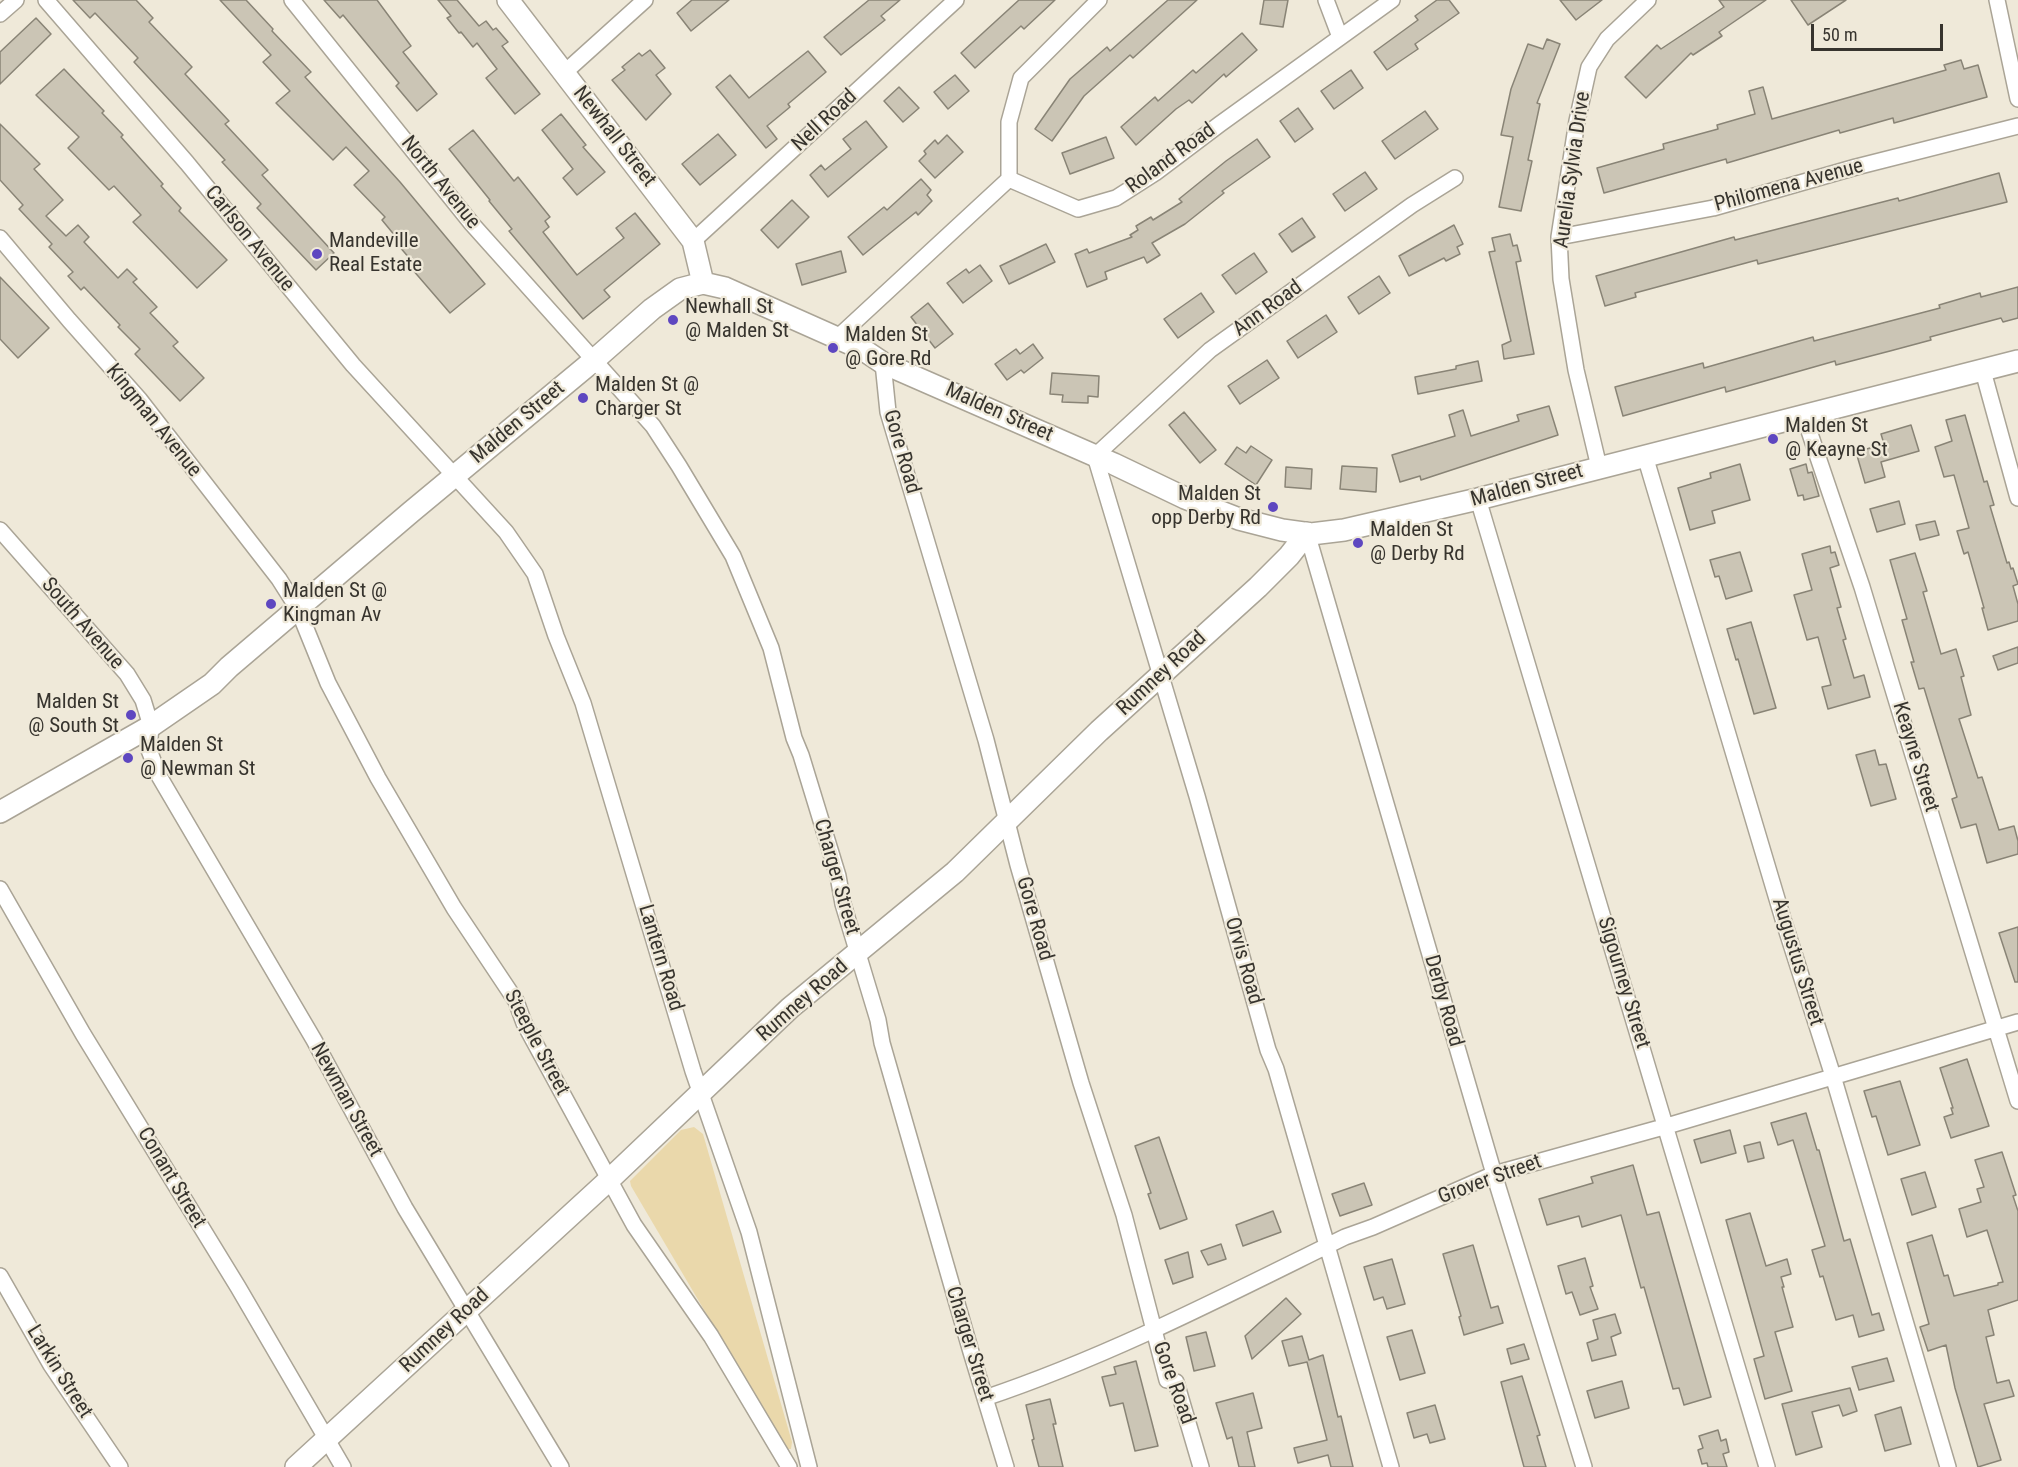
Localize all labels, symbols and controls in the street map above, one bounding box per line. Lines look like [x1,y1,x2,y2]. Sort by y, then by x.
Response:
scale bar [1814,12,1946,50]
text: 50 m [1822,24,1857,45]
street label: Newhall Street [567,82,661,192]
street label: Nell Road [787,85,863,157]
street label: Aurelia Sylvia Drive [1550,90,1596,250]
street label: Roland Road [1121,118,1221,200]
street label: North Avenue [395,132,485,234]
street label: Philomena Avenue [1712,154,1866,218]
street label: Carlson Avenue [199,181,299,297]
place label: Mandeville Real Estate [329,229,422,279]
marker: Mandeville Real Estate [310,247,324,261]
street label: Ann Road [1228,275,1308,343]
place label: Newhall St @ Malden St [685,295,789,345]
marker: Newhall St @ Malden St [666,313,680,327]
place label: Malden St @ Gore Rd [845,323,931,373]
marker: Malden St @ Gore Rd [826,341,840,355]
street label: Kingman Avenue [100,359,206,483]
place label: Malden St @ Charger St [595,373,699,423]
street label: Malden Street [466,376,570,470]
street label: Malden Street [941,378,1057,448]
marker: Malden St @ Charger St [576,391,590,405]
street label: Gore Road [877,407,925,497]
place label: Malden St @ Keayne St [1785,414,1888,464]
marker: Malden St @ Keayne St [1766,432,1780,446]
street label: Malden Street [1468,459,1586,513]
place label: Malden St opp Derby Rd [1151,482,1261,532]
marker: Malden St opp Derby Rd [1266,500,1280,514]
place label: Malden St @ Derby Rd [1370,518,1465,568]
marker: Malden St @ Derby Rd [1351,536,1365,550]
street label: South Avenue [35,573,129,675]
place label: Malden St @ Kingman Av [283,579,387,629]
marker: Malden St @ Kingman Av [264,597,278,611]
street label: Rumney Road [1112,626,1212,722]
place label: Malden St @ South St [28,690,119,740]
street label: Keayne Street [1886,699,1944,815]
marker: Malden St @ South St [124,708,138,722]
place label: Malden St @ Newman St [140,733,255,783]
marker: Malden St @ Newman St [121,751,135,765]
street label: Charger Street [807,816,865,938]
street label: Gore Road [1010,874,1058,964]
street label: Augustus Street [1766,895,1828,1029]
street label: Lantern Road [632,902,688,1014]
street label: Orvis Road [1219,914,1267,1008]
street label: Sigourney Street [1591,914,1655,1052]
street label: Derby Road [1418,952,1468,1050]
street label: Rumney Road [752,955,854,1047]
street label: Steeple Street [498,986,574,1100]
street label: Newman Street [304,1039,388,1161]
street label: Conant Street [131,1123,211,1233]
street label: Grover Street [1435,1150,1545,1210]
street label: Rumney Road [395,1283,495,1379]
street label: Charger Street [940,1283,998,1405]
street label: Larkin Street [21,1321,97,1423]
street label: Gore Road [1146,1338,1200,1428]

